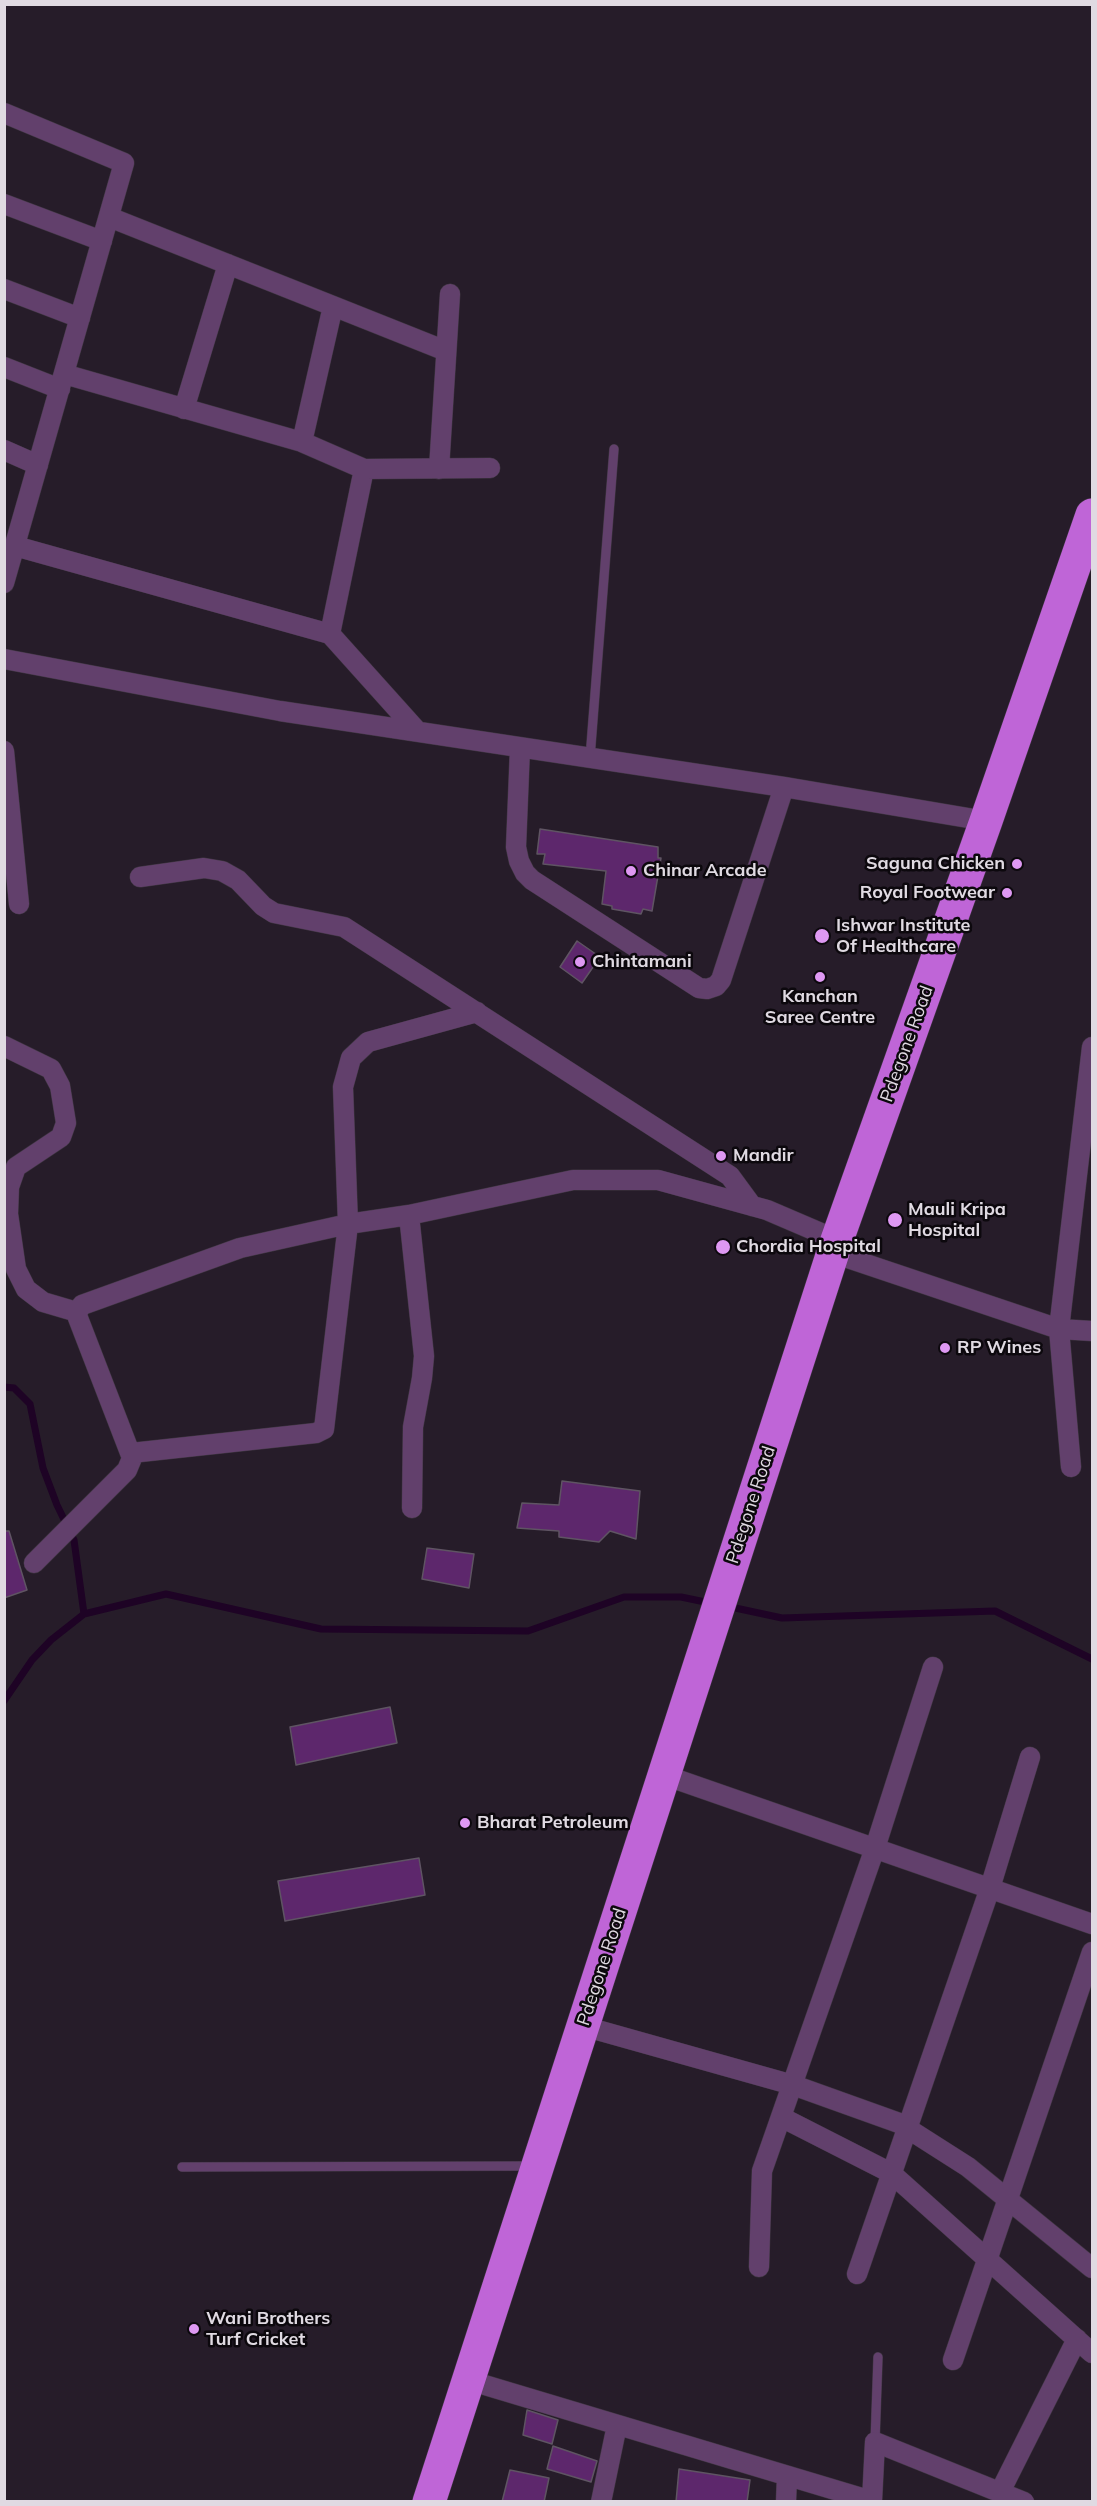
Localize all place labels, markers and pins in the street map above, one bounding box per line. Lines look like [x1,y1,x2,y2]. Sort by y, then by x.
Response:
place label: Saguna Chicken [866,853,1005,875]
marker: Saguna Chicken [1010,857,1024,871]
place label: Chinar Arcade [643,860,767,882]
marker: Chinar Arcade [624,864,638,878]
place label: Royal Footwear [860,882,995,904]
marker: Royal Footwear [1000,886,1014,900]
place label: Ishwar Institute Of Healthcare [836,915,970,958]
marker: Ishwar Institute Of Healthcare [813,927,831,945]
place label: Chintamani [592,951,692,973]
marker: Chintamani [573,955,587,969]
marker: Kanchan Saree Centre [813,970,827,984]
place label: Kanchan Saree Centre [765,986,875,1028]
place label: Mandir [733,1145,794,1167]
marker: Mandir [714,1149,728,1163]
place label: Mauli Kripa Hospital [908,1199,1006,1242]
marker: Mauli Kripa Hospital [886,1211,904,1229]
place label: Chordia Hospital [736,1236,881,1258]
marker: Chordia Hospital [714,1238,732,1256]
place label: RP Wines [957,1337,1041,1359]
marker: RP Wines [938,1341,952,1355]
place label: Bharat Petroleum [477,1812,629,1834]
marker: Bharat Petroleum [458,1816,472,1830]
place label: Wani Brothers Turf Cricket [206,2308,330,2350]
marker: Wani Brothers Turf Cricket [187,2322,201,2336]

